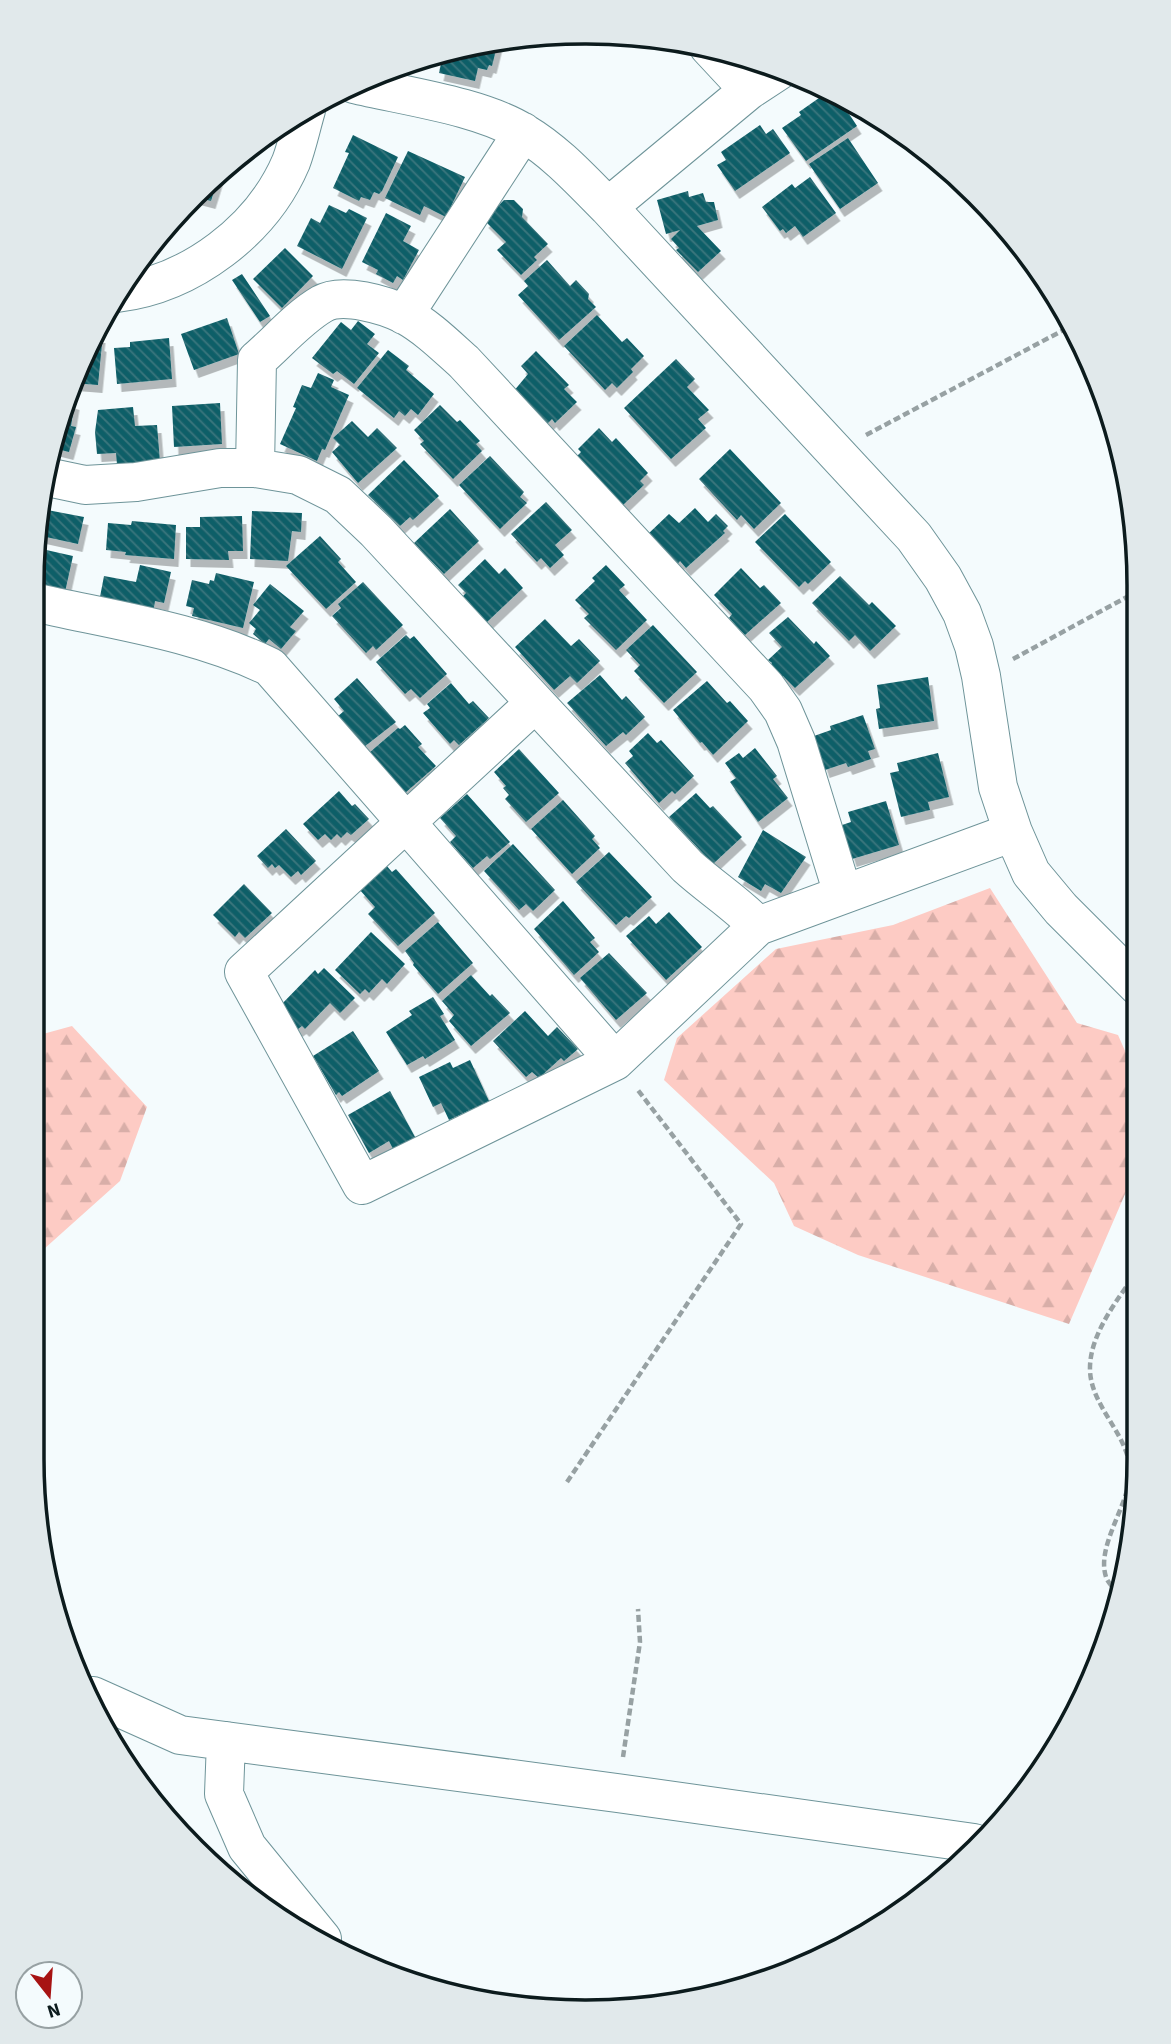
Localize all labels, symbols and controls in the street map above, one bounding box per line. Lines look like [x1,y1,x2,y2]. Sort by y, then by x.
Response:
north arrow [14,1960,84,2030]
text: N [44,1995,64,2025]

